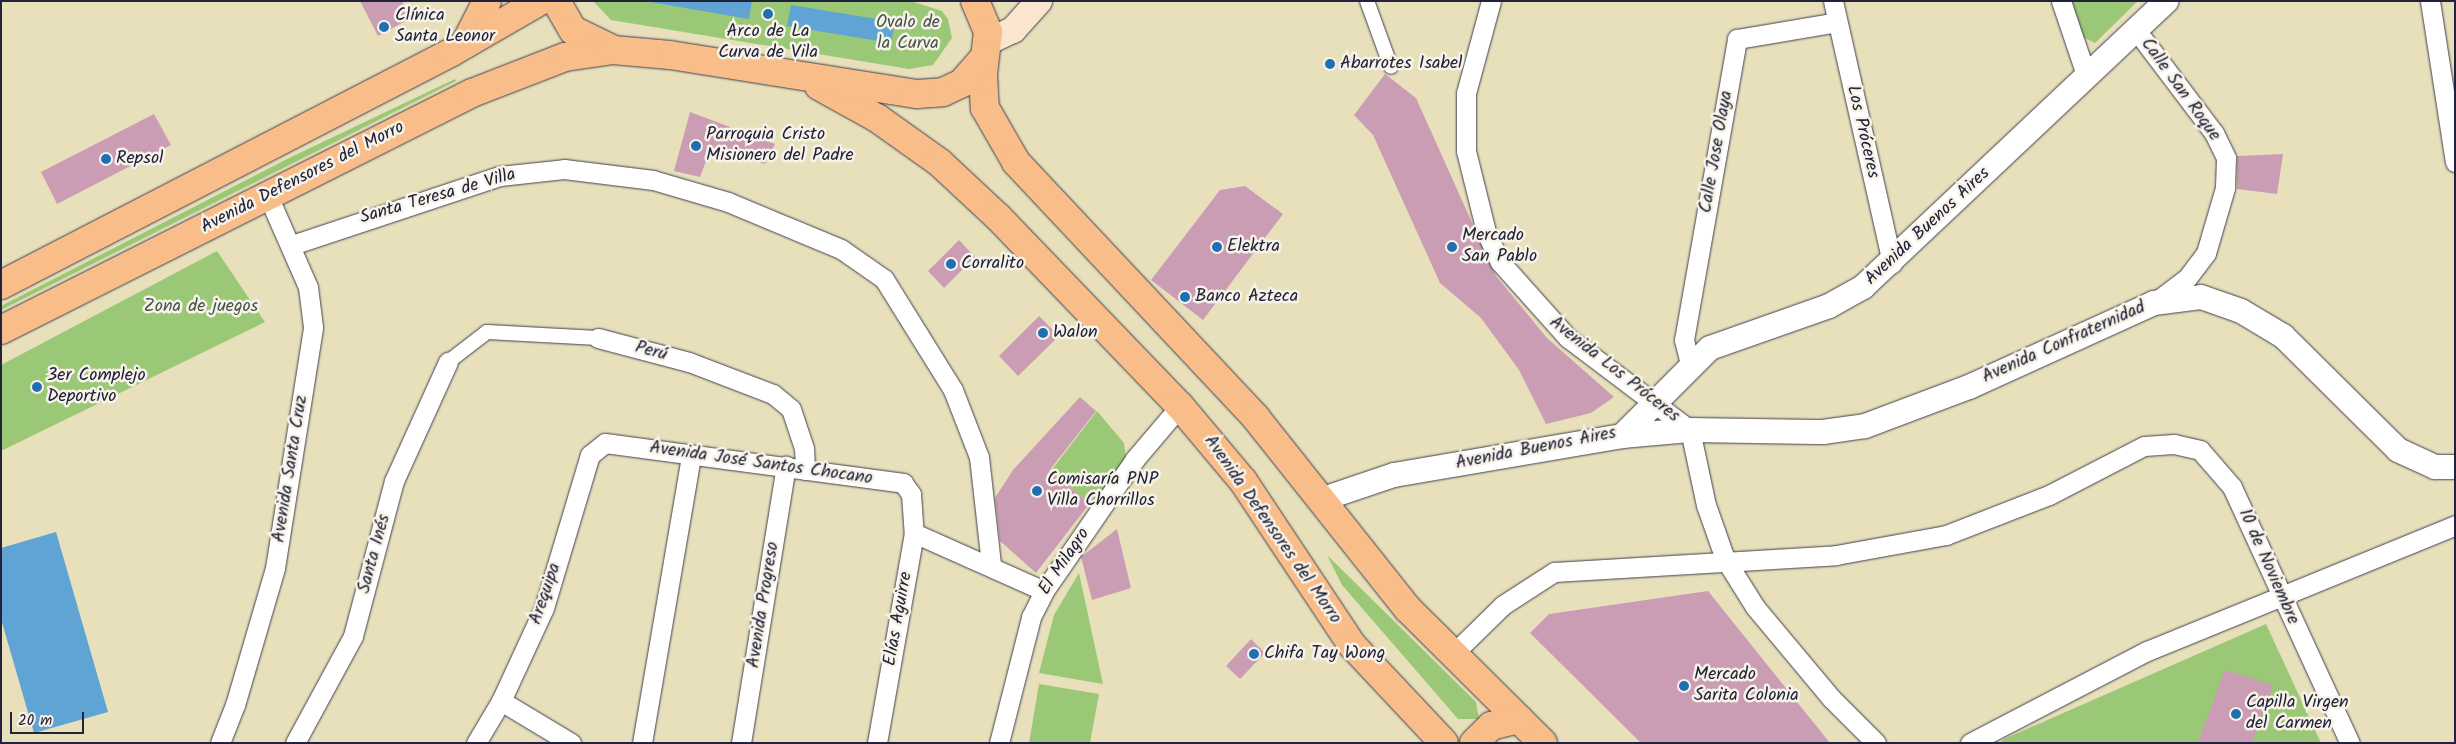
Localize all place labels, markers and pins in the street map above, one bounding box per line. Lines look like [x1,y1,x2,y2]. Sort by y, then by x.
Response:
place label: Clínica Santa Leonor [395,6,495,48]
marker: Arco de La Curva de Vila [762,8,774,20]
marker: Clínica Santa Leonor [377,20,391,34]
place label: Arco de La Curva de Vila [718,22,818,64]
place label: Abarrotes Isabel [1340,53,1463,75]
marker: Abarrotes Isabel [1324,58,1336,70]
place label: Parroquia Cristo Misionero del Padre [706,125,854,168]
marker: Parroquia Cristo Misionero del Padre [690,140,702,152]
place label: Repsol [116,148,163,170]
marker: Repsol [100,153,112,165]
place label: Mercado San Pablo [1462,226,1537,268]
place label: Elektra [1227,236,1280,258]
marker: Elektra [1211,241,1223,253]
marker: Mercado San Pablo [1446,241,1458,253]
place label: Corralito [961,253,1024,275]
marker: Corralito [945,258,957,270]
place label: Banco Azteca [1195,286,1298,308]
marker: Banco Azteca [1179,291,1191,303]
place label: Walon [1053,322,1098,344]
marker: Walon [1037,327,1049,339]
place label: 3er Complejo Deportivo [47,366,146,408]
marker: 3er Complejo Deportivo [31,381,43,393]
place label: Comisaría PNP Villa Chorrillos [1047,470,1158,512]
marker: Comisaría PNP Villa Chorrillos [1031,485,1043,497]
place label: Chifa Tay Wong [1264,643,1385,665]
marker: Chifa Tay Wong [1248,648,1260,660]
place label: Mercado Sarita Colonia [1694,665,1799,708]
marker: Mercado Sarita Colonia [1678,680,1690,692]
place label: Capilla Virgen del Carmen [2246,693,2349,736]
marker: Capilla Virgen del Carmen [2230,708,2242,720]

